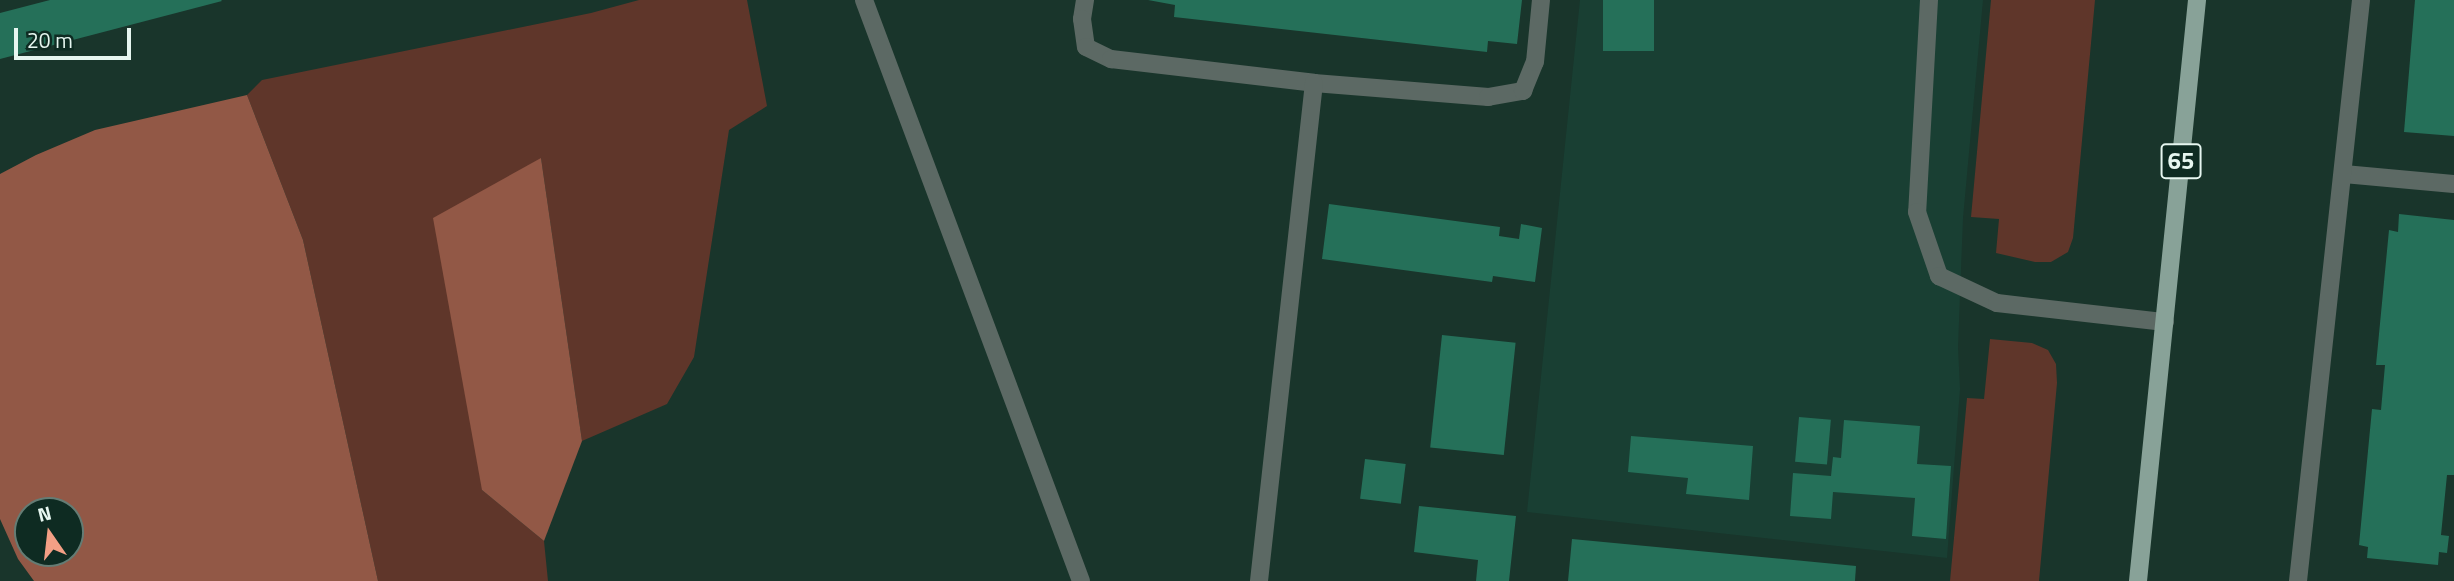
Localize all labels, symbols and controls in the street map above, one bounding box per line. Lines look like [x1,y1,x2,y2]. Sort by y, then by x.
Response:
scale bar [18,14,135,58]
text: 20 m [27,24,73,56]
road number: 65 [2160,140,2202,182]
north arrow [14,497,84,567]
text: N [34,497,54,529]

